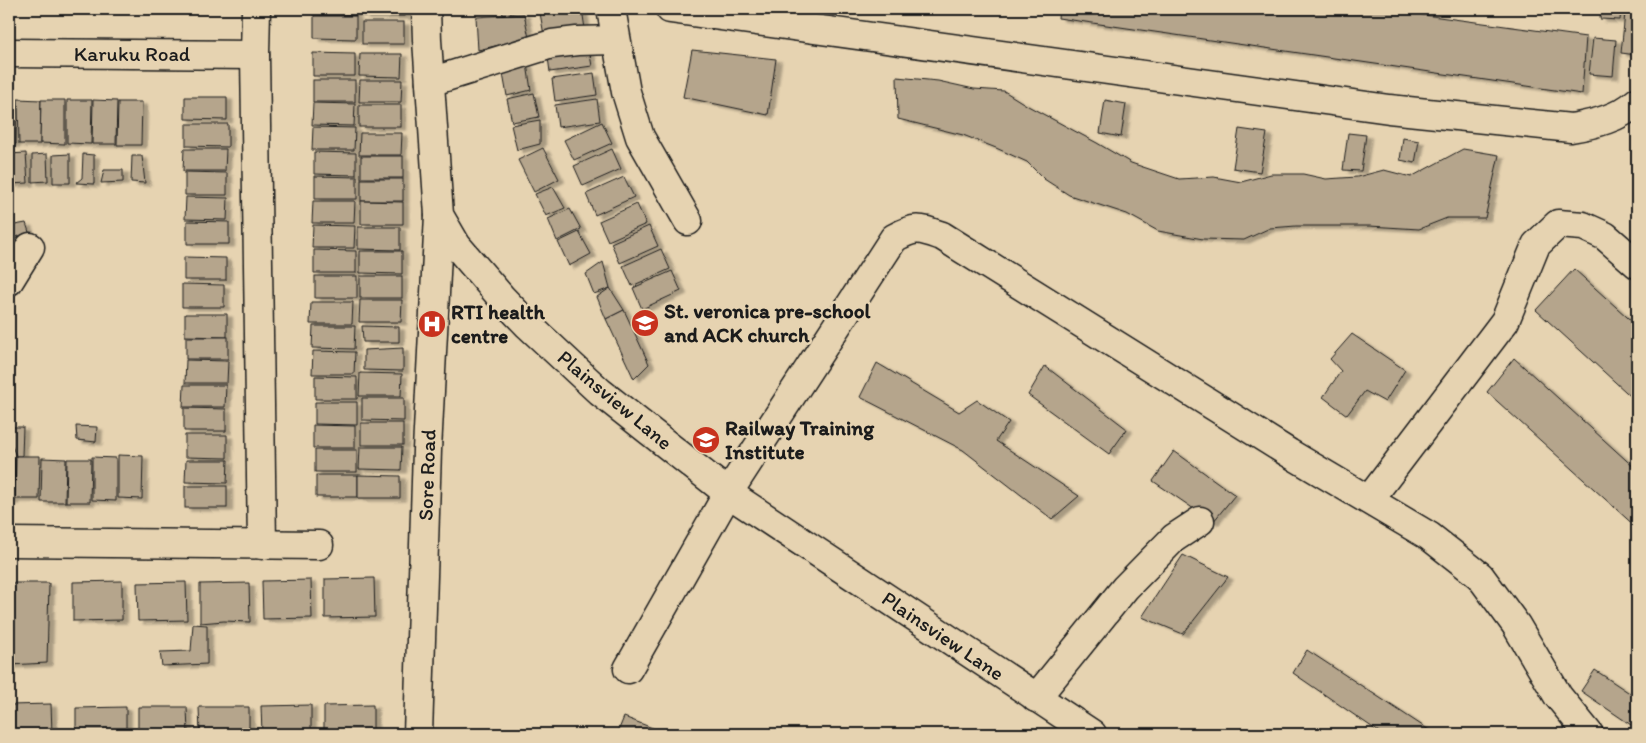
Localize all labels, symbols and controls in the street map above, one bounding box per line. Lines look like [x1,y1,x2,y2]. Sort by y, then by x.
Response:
street label: Karuku Road [74,41,191,66]
place label: St. veronica pre-school and ACK church [664,298,872,347]
place label: RTI health centre [451,299,546,348]
school or university icon: St. veronica pre-school and ACK church [630,308,660,338]
hospital icon: RTI health centre [417,309,447,339]
street label: Plainsview Lane [553,344,678,455]
place label: Railway Training Institute [725,415,875,464]
school or university icon: Railway Training Institute [691,425,721,455]
street label: Sore Road [412,429,441,521]
street label: Plainsview Lane [877,586,1009,686]

